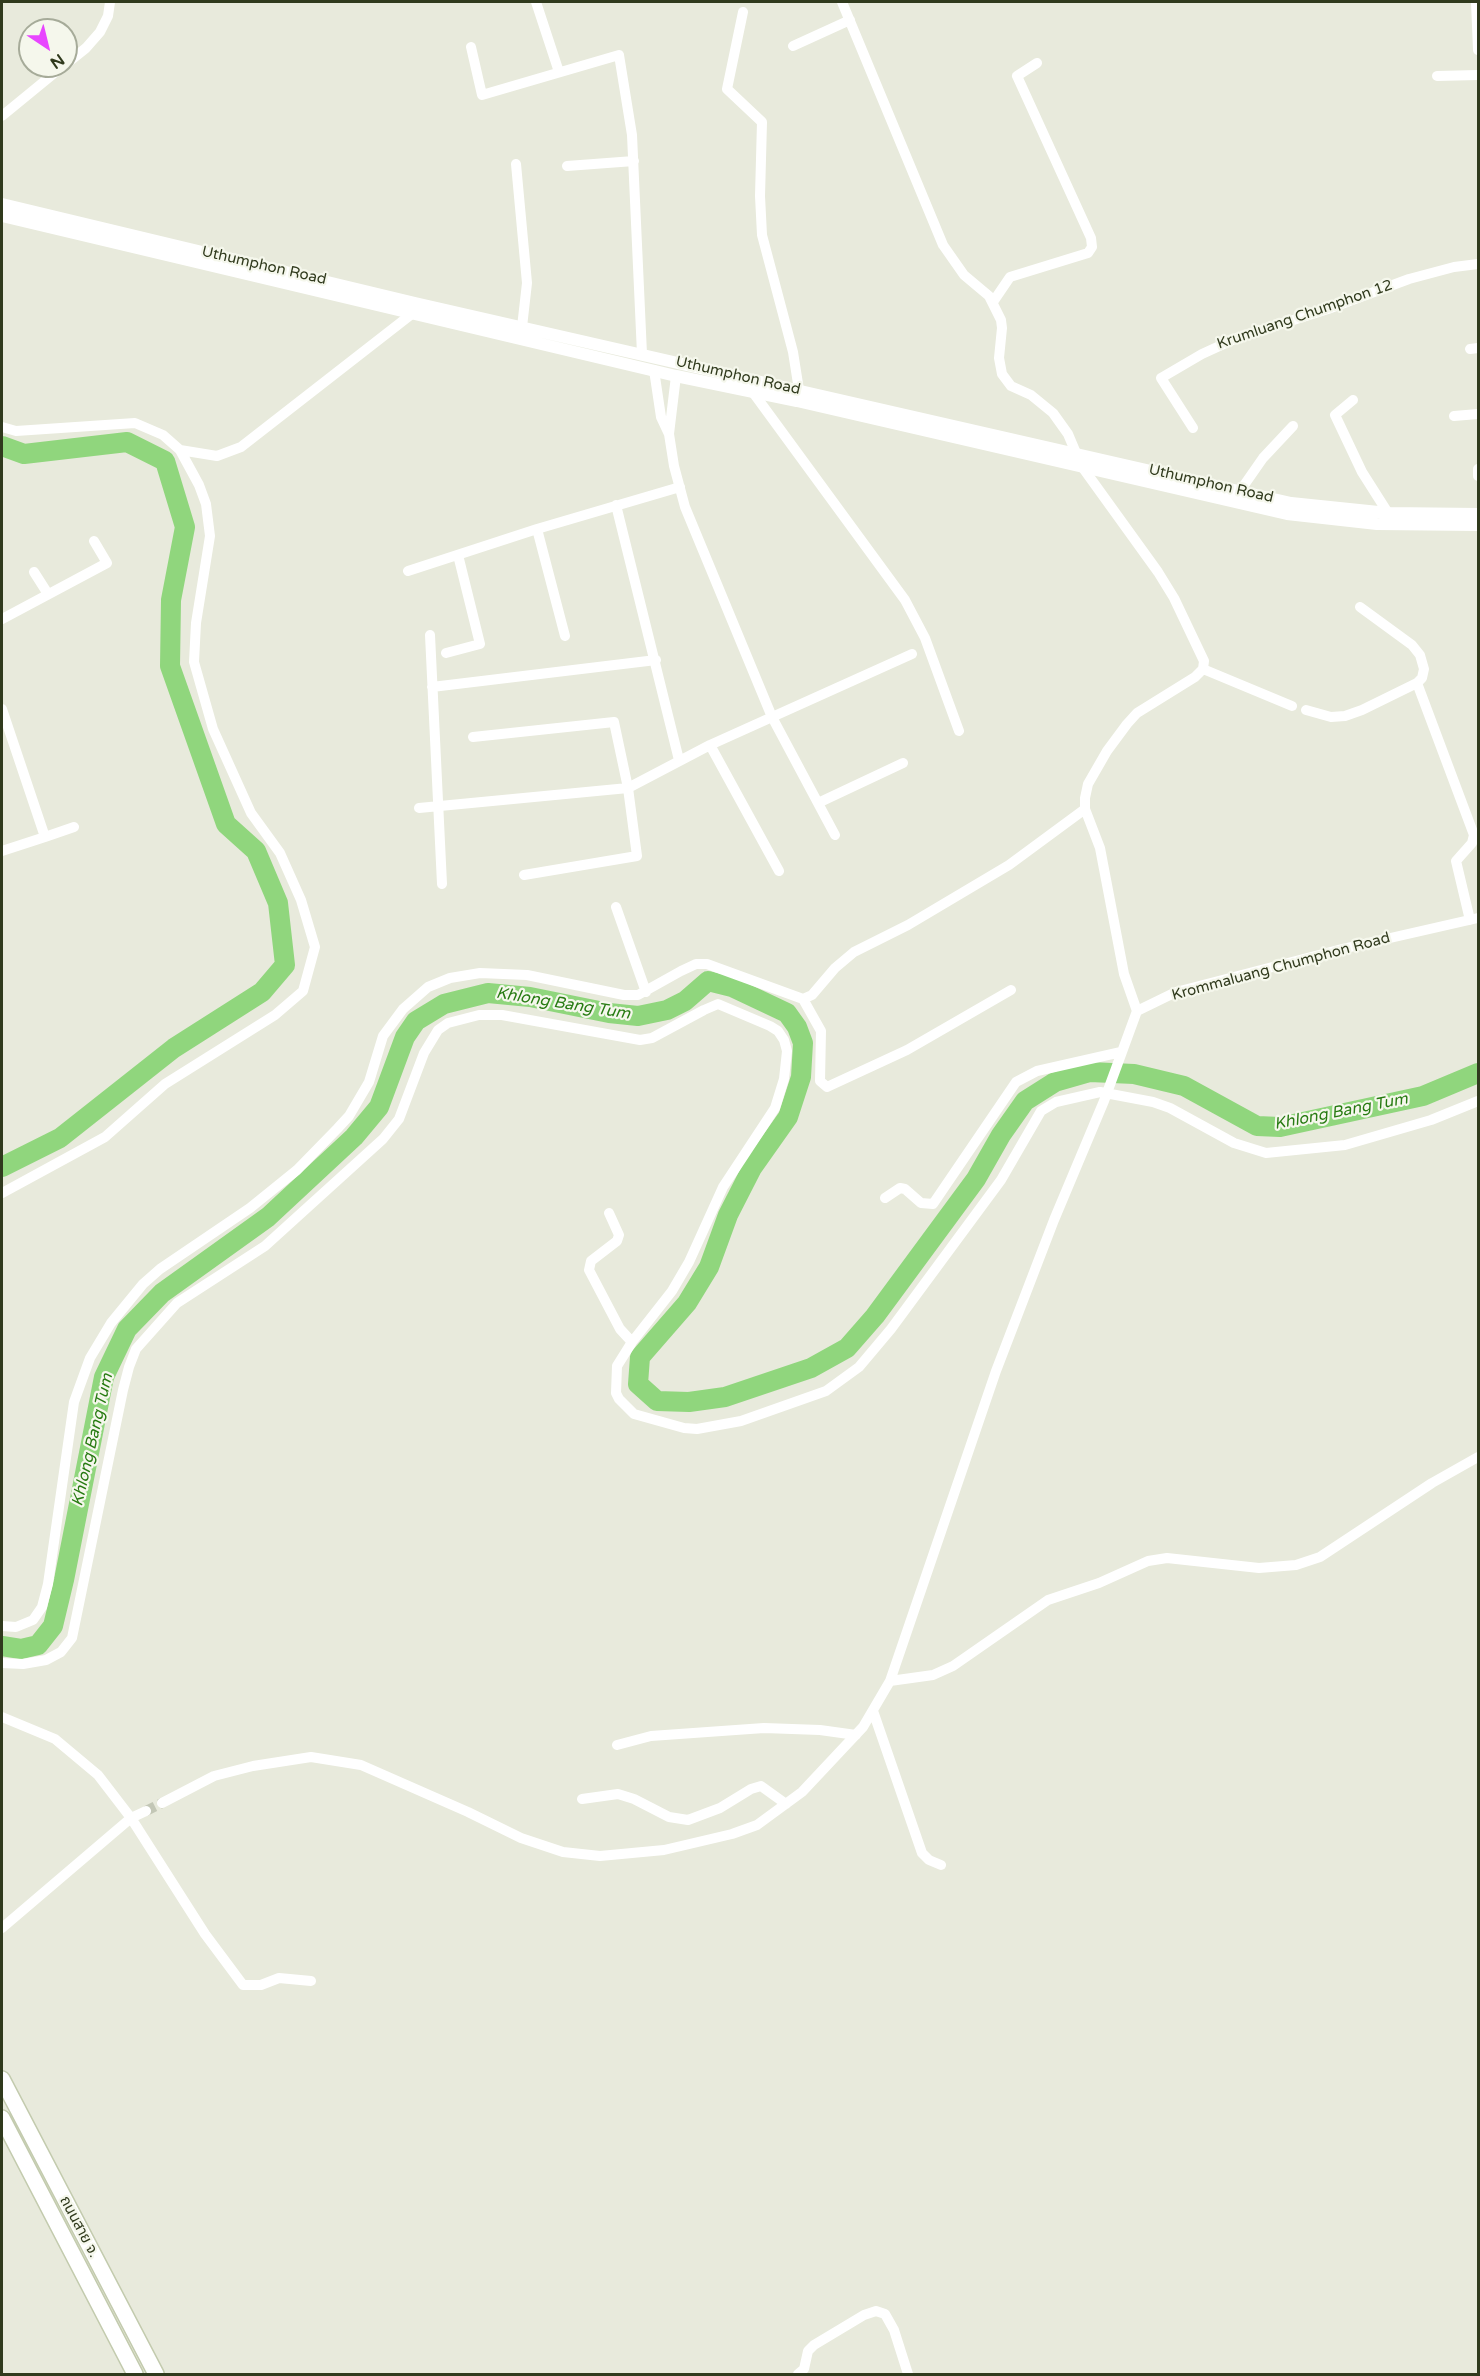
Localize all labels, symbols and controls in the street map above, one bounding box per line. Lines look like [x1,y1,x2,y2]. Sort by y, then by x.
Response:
north arrow [18,18,78,78]
text: N [46,49,68,73]
street label: Uthumphon Road [200,243,328,289]
street label: Krumluang Chumphon 12 [1215,276,1395,354]
street label: Uthumphon Road [674,353,802,399]
street label: Uthumphon Road [1147,461,1275,507]
street label: Krommaluang Chumphon Road [1170,929,1392,1005]
water label: Khlong Bang Tum [495,984,631,1024]
water label: Khlong Bang Tum [1273,1090,1409,1134]
water label: Khlong Bang Tum [68,1372,118,1508]
street label: ถนนสาย จ. [55,2193,103,2261]

